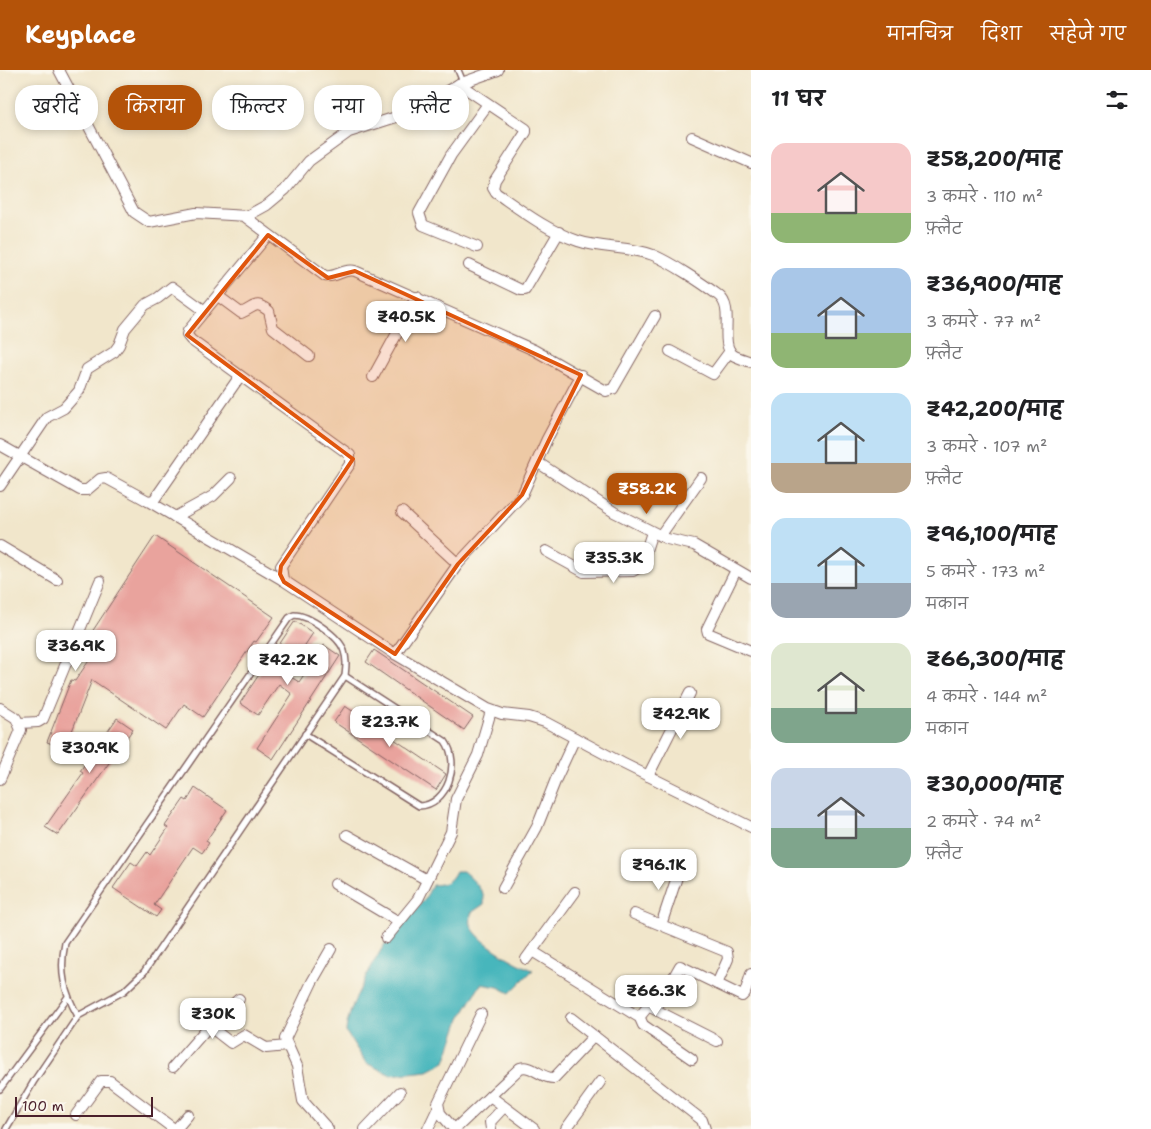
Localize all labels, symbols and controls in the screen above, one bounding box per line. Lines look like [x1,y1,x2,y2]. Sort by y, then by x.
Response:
text: Keyplace [25,19,136,51]
text: मानचित्र [887,22,953,46]
text: दिशा [981,22,1022,46]
text: सहेजे गए [1050,22,1126,46]
chip: खरीदें [15,85,98,130]
chip: किराया [108,85,202,130]
chip: फ़िल्टर [212,85,304,130]
chip: नया [314,85,382,130]
chip: फ़्लैट [392,85,469,130]
text: 11 घर [771,85,825,113]
icon: filters [1103,86,1131,114]
text: ₹58,200/माह [926,145,1062,173]
icon: home [811,163,871,223]
text: 3 कमरे · 110 m² [926,186,1043,207]
text: फ़्लैट [926,218,962,239]
text: ₹36,900/माह [926,270,1061,298]
icon: home [811,288,871,348]
pin: ₹40.5K [365,300,447,343]
text: ₹40.5K [377,306,435,327]
text: 3 कमरे · 77 m² [926,311,1041,332]
text: फ़्लैट [926,343,962,364]
text: ₹42,200/माह [926,395,1063,423]
icon: home [811,413,871,473]
text: 3 कमरे · 107 m² [926,436,1047,457]
text: फ़्लैट [926,468,962,489]
pin: ₹58.2K [606,472,688,515]
text: ₹58.2K [618,478,676,499]
text: ₹96,100/माह [926,520,1056,548]
icon: home [811,538,871,598]
pin: ₹35.3K [573,542,655,584]
text: ₹35.3K [585,547,643,568]
text: 5 कमरे · 173 m² [926,561,1045,582]
text: मकान [926,593,968,614]
pin: ₹36.9K [35,630,117,672]
text: ₹36.9K [47,635,105,656]
pin: ₹42.2K [247,644,329,686]
text: ₹66,300/माह [926,645,1064,673]
text: ₹42.2K [258,649,318,670]
icon: home [811,663,871,723]
text: 4 कमरे · 144 m² [926,686,1047,707]
pin: ₹42.9K [640,698,722,740]
text: ₹42.9K [652,703,710,724]
pin: ₹23.7K [349,706,431,748]
text: ₹23.7K [361,711,419,732]
text: मकान [926,718,968,739]
pin: ₹30.9K [49,732,131,774]
text: ₹30.9K [61,737,119,758]
text: ₹30,000/माह [926,770,1063,798]
icon: home [811,788,871,848]
text: 2 कमरे · 74 m² [926,811,1041,832]
text: फ़्लैट [926,843,962,864]
pin: ₹96.1K [618,848,700,891]
text: ₹96.1K [632,854,686,875]
pin: ₹66.3K [615,974,697,1017]
text: ₹66.3K [626,980,686,1001]
pin: ₹30K [183,998,243,1040]
text: ₹30K [191,1003,235,1024]
scale bar [15,1094,152,1117]
text: 100 m [22,1097,64,1115]

